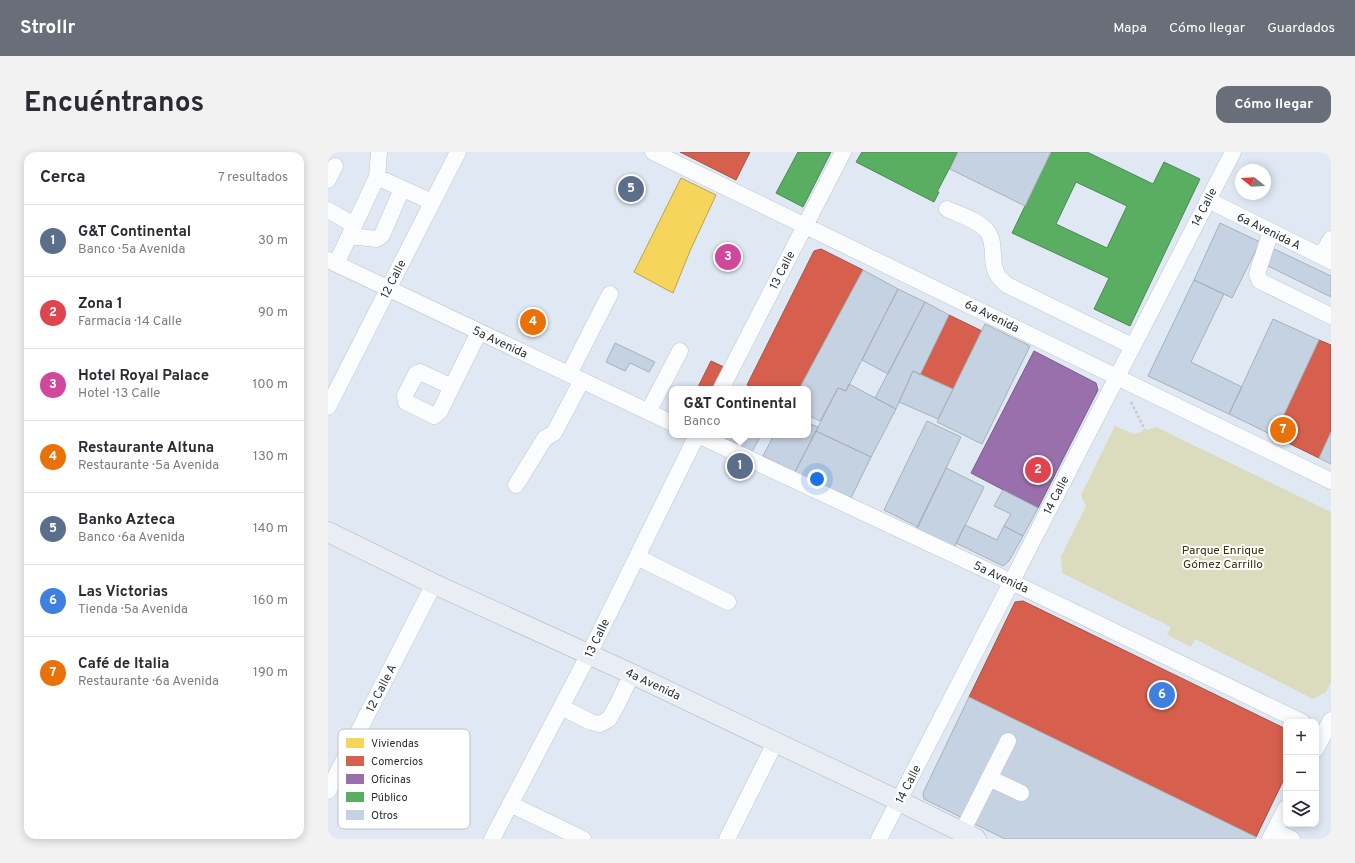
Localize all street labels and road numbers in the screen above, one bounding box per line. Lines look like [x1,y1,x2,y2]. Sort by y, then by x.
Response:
street label: 14 Calle [1188,185,1221,230]
street label: 6a Avenida A [1234,210,1303,254]
street label: 13 Calle [766,248,799,293]
street label: 12 Calle [377,257,410,302]
street label: 6a Avenida [962,297,1022,337]
street label: 5a Avenida [469,323,530,363]
street label: 14 Calle [1040,473,1073,518]
street label: 5a Avenida [970,558,1031,598]
street label: 13 Calle [582,616,614,661]
street label: 12 Calle A [363,662,401,715]
street label: 4a Avenida [622,665,683,705]
street label: 14 Calle [892,762,925,807]

